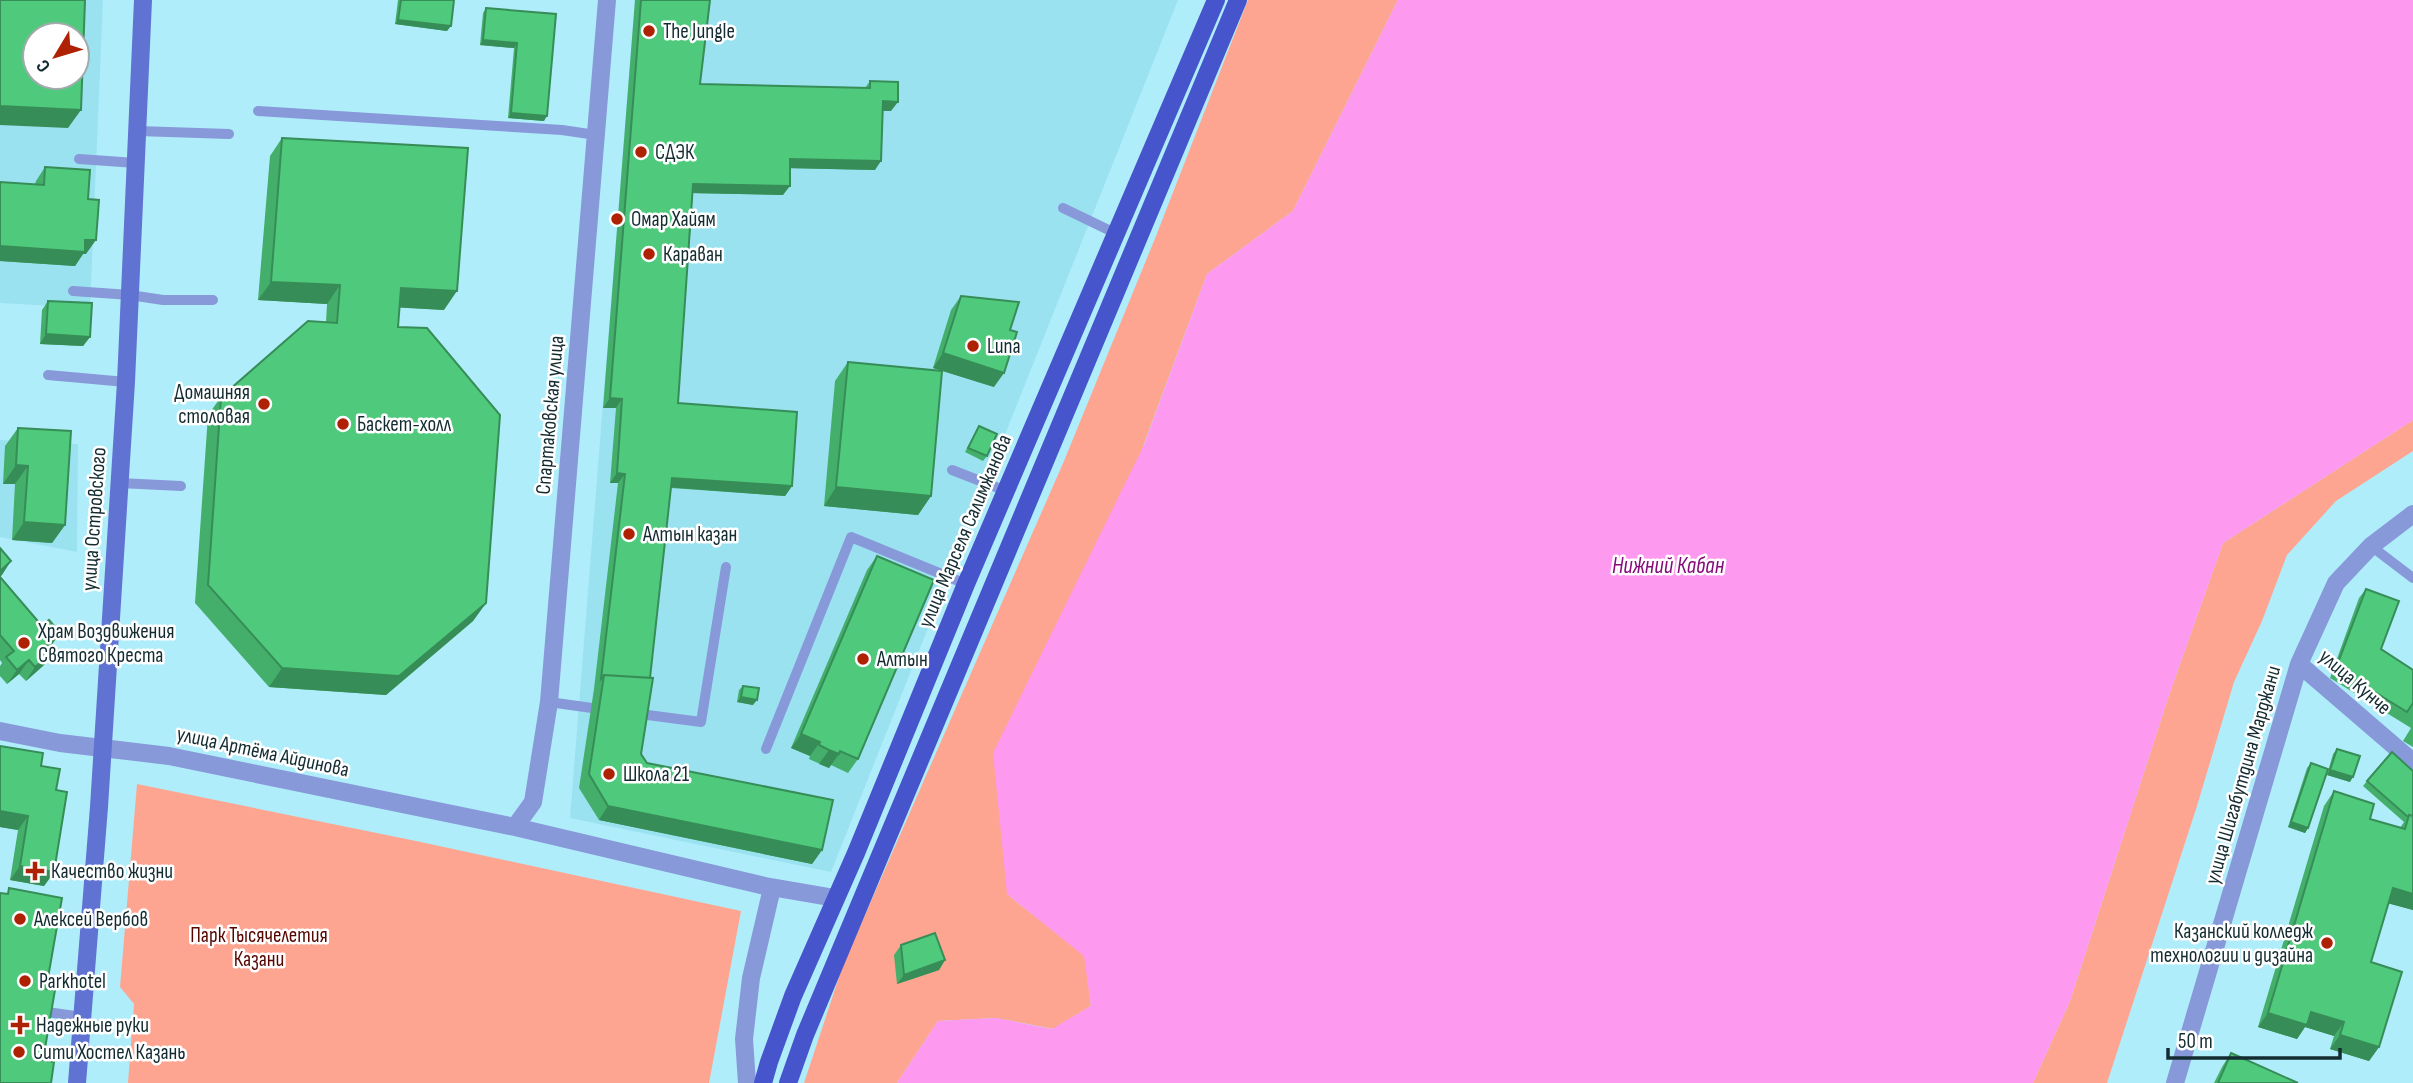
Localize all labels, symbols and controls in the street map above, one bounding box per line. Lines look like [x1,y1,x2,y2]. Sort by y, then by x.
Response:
place label: The Jungle [663,19,735,44]
north arrow [21,21,91,91]
marker: The Jungle [641,23,657,39]
text: С [32,54,56,76]
place label: СДЭК [655,140,695,165]
marker: СДЭК [633,144,649,160]
place label: Омар Хайям [631,207,716,232]
marker: Омар Хайям [609,211,625,227]
place label: Караван [663,242,723,267]
marker: Караван [641,246,657,262]
street label: Спартаковская улица [531,334,569,496]
place label: Luna [987,334,1021,359]
marker: Luna [965,338,981,354]
place label: Домашняя столовая [174,380,250,429]
marker: Домашняя столовая [256,396,272,412]
place label: Баскет-холл [357,412,452,437]
marker: Баскет-холл [335,416,351,432]
street label: улица Марселя Салимжанова [913,431,1017,631]
street label: улица Островского [77,446,111,592]
place label: Алтын казан [642,522,737,547]
marker: Алтын казан [621,526,637,542]
water label: Нижний Кабан [1612,552,1725,580]
place label: Храм Воздвижения Святого Креста [37,619,174,668]
marker: Храм Воздвижения Святого Креста [16,635,32,651]
street label: улица Кунче [2314,644,2396,720]
place label: Алтын [876,647,928,672]
marker: Алтын [855,651,871,667]
street label: улица Шигабутдина Марджани [2200,663,2286,887]
street label: улица Артёма Айдинова [175,722,351,782]
place label: Школа 21 [623,762,690,787]
marker: Школа 21 [601,766,617,782]
place label: Качество жизни [51,859,173,884]
marker: Качество жизни [25,861,45,881]
place label: Алексей Вербов [33,907,148,932]
marker: Алексей Вербов [12,911,28,927]
place label: Казанский колледж технологии и дизайна [2150,919,2314,968]
park label: Парк Тысячелетия Казани [190,923,328,972]
marker: Казанский колледж технологии и дизайна [2319,935,2335,951]
place label: Parkhotel [39,969,106,994]
marker: Parkhotel [17,973,33,989]
place label: Надежные руки [36,1013,149,1038]
marker: Надежные руки [10,1015,30,1035]
scale bar [2168,1016,2340,1060]
text: 50 m [2178,1029,2213,1054]
place label: Сити Хостел Казань [33,1040,186,1065]
marker: Сити Хостел Казань [11,1044,27,1060]

